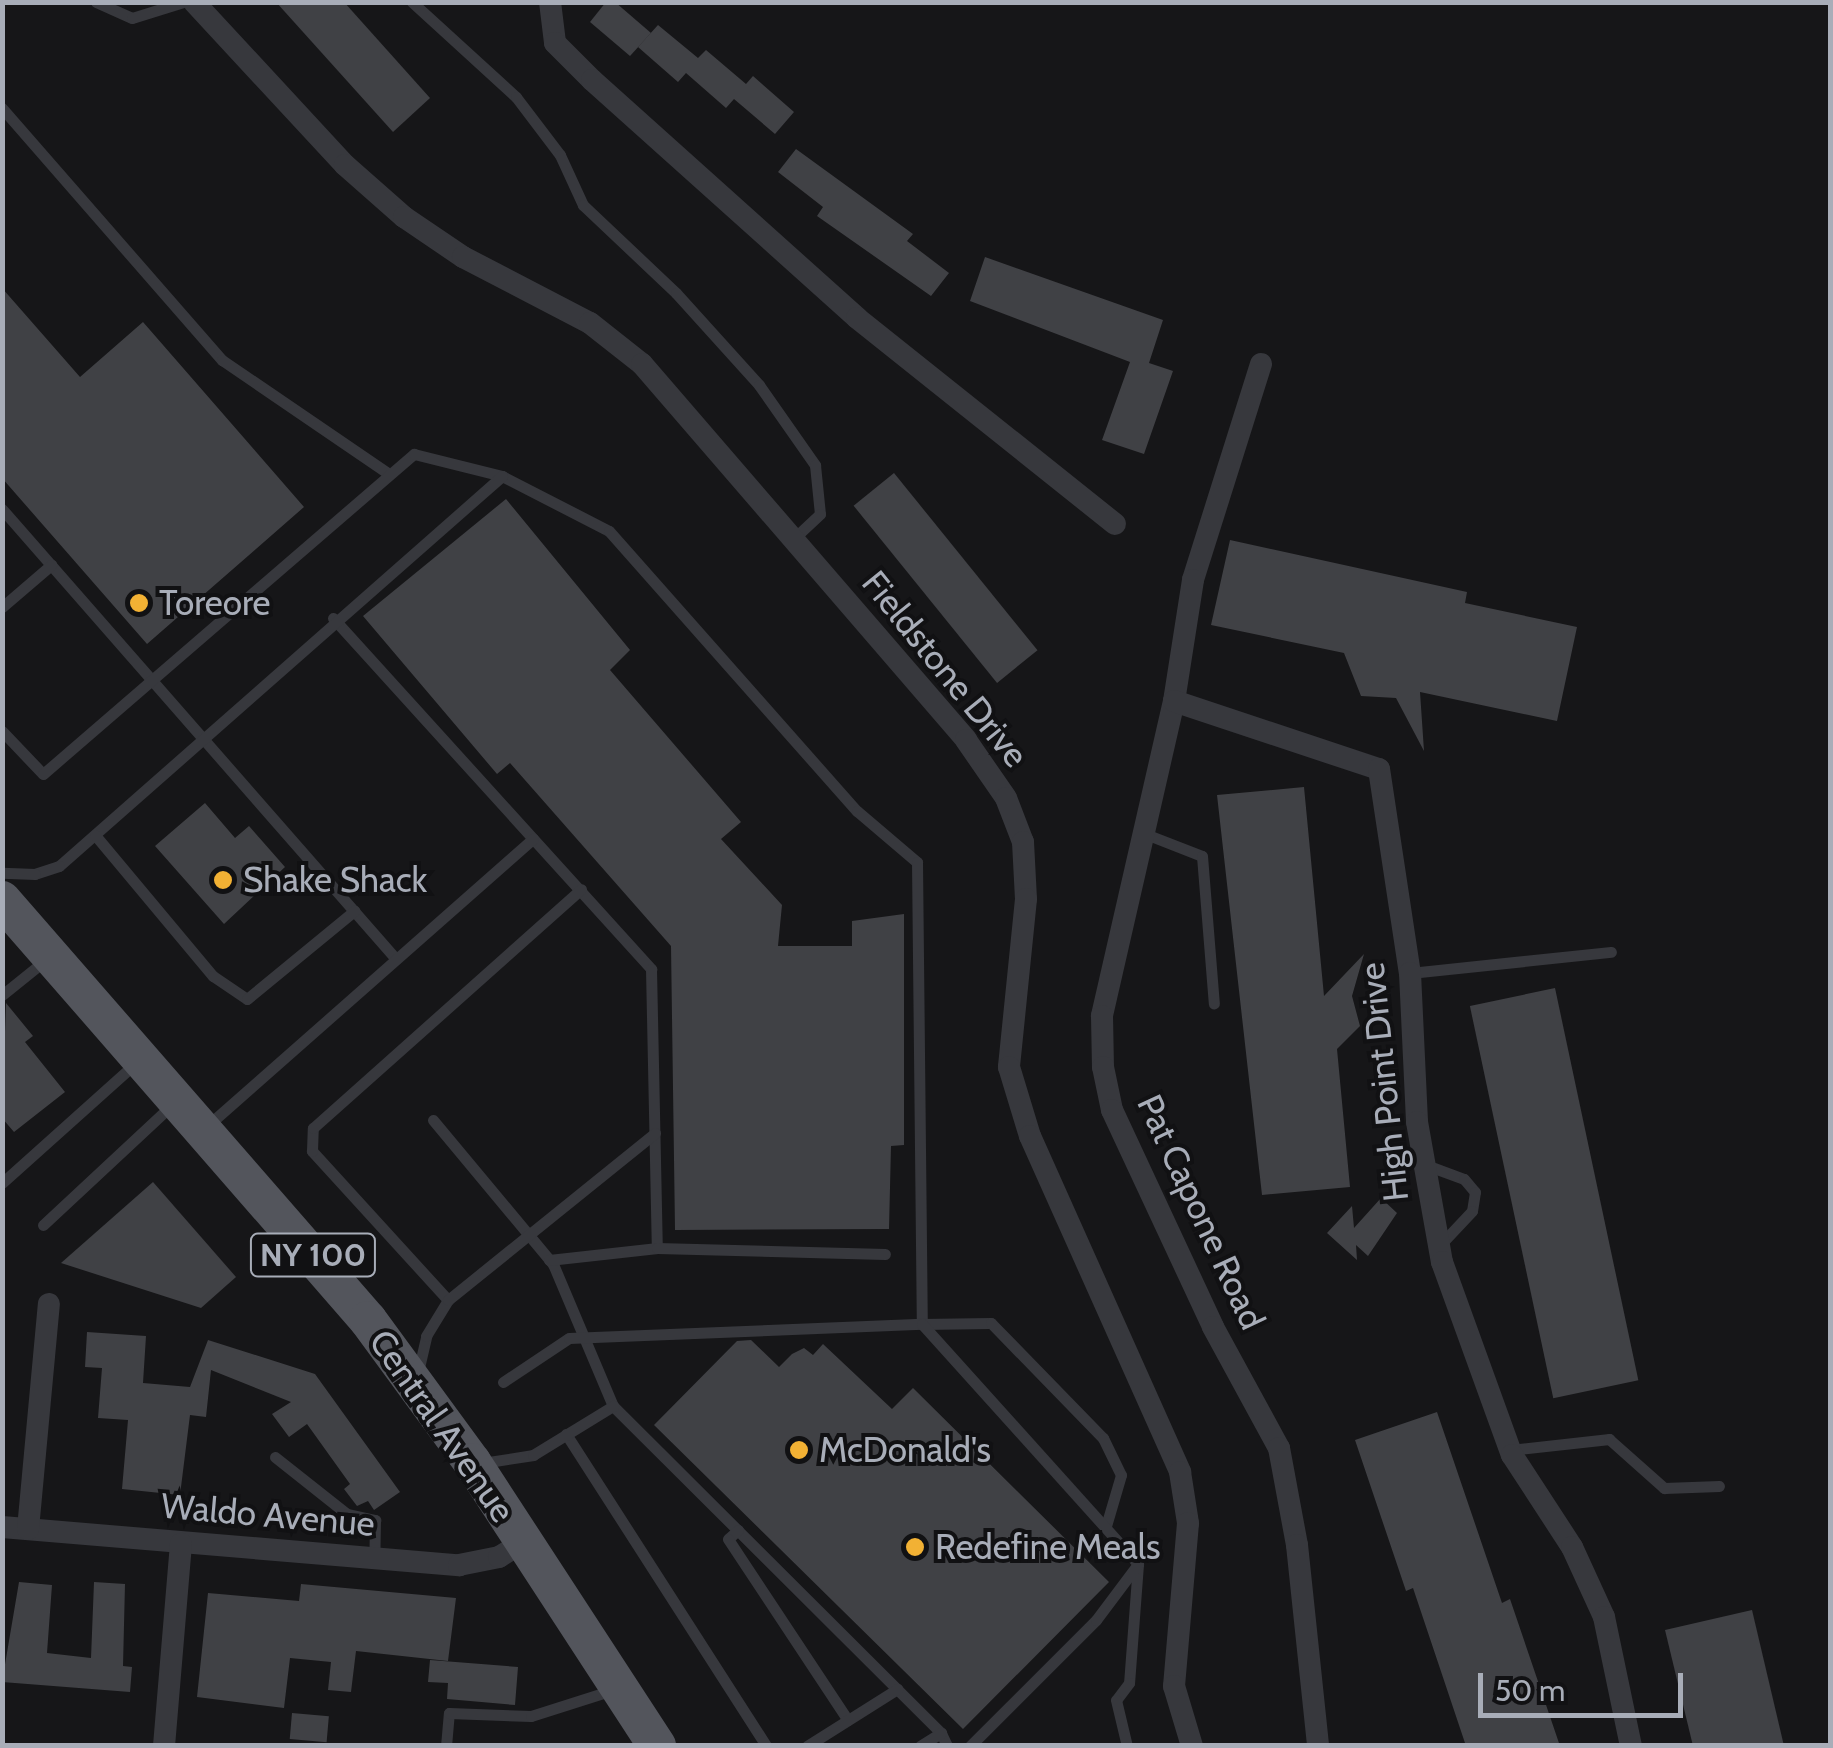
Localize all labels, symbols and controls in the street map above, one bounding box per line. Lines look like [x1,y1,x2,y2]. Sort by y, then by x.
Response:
street label: Fieldstone Drive [853,562,1037,776]
place label: Toreore [159,582,270,624]
marker: Toreore [128,592,150,614]
place label: Shake Shack [243,859,427,901]
marker: Shake Shack [212,869,234,891]
street label: High Point Drive [1351,961,1417,1203]
street label: Pat Capone Road [1128,1088,1274,1336]
road number: NY 100 [248,1228,378,1282]
street label: Central Avenue [360,1322,524,1530]
place label: McDonald's [819,1429,991,1471]
marker: McDonald's [788,1439,810,1461]
street label: Waldo Avenue [160,1485,376,1545]
place label: Redefine Meals [935,1526,1161,1568]
marker: Redefine Meals [904,1536,926,1558]
scale bar [1483,1653,1688,1715]
text: 50 m [1495,1672,1565,1709]

